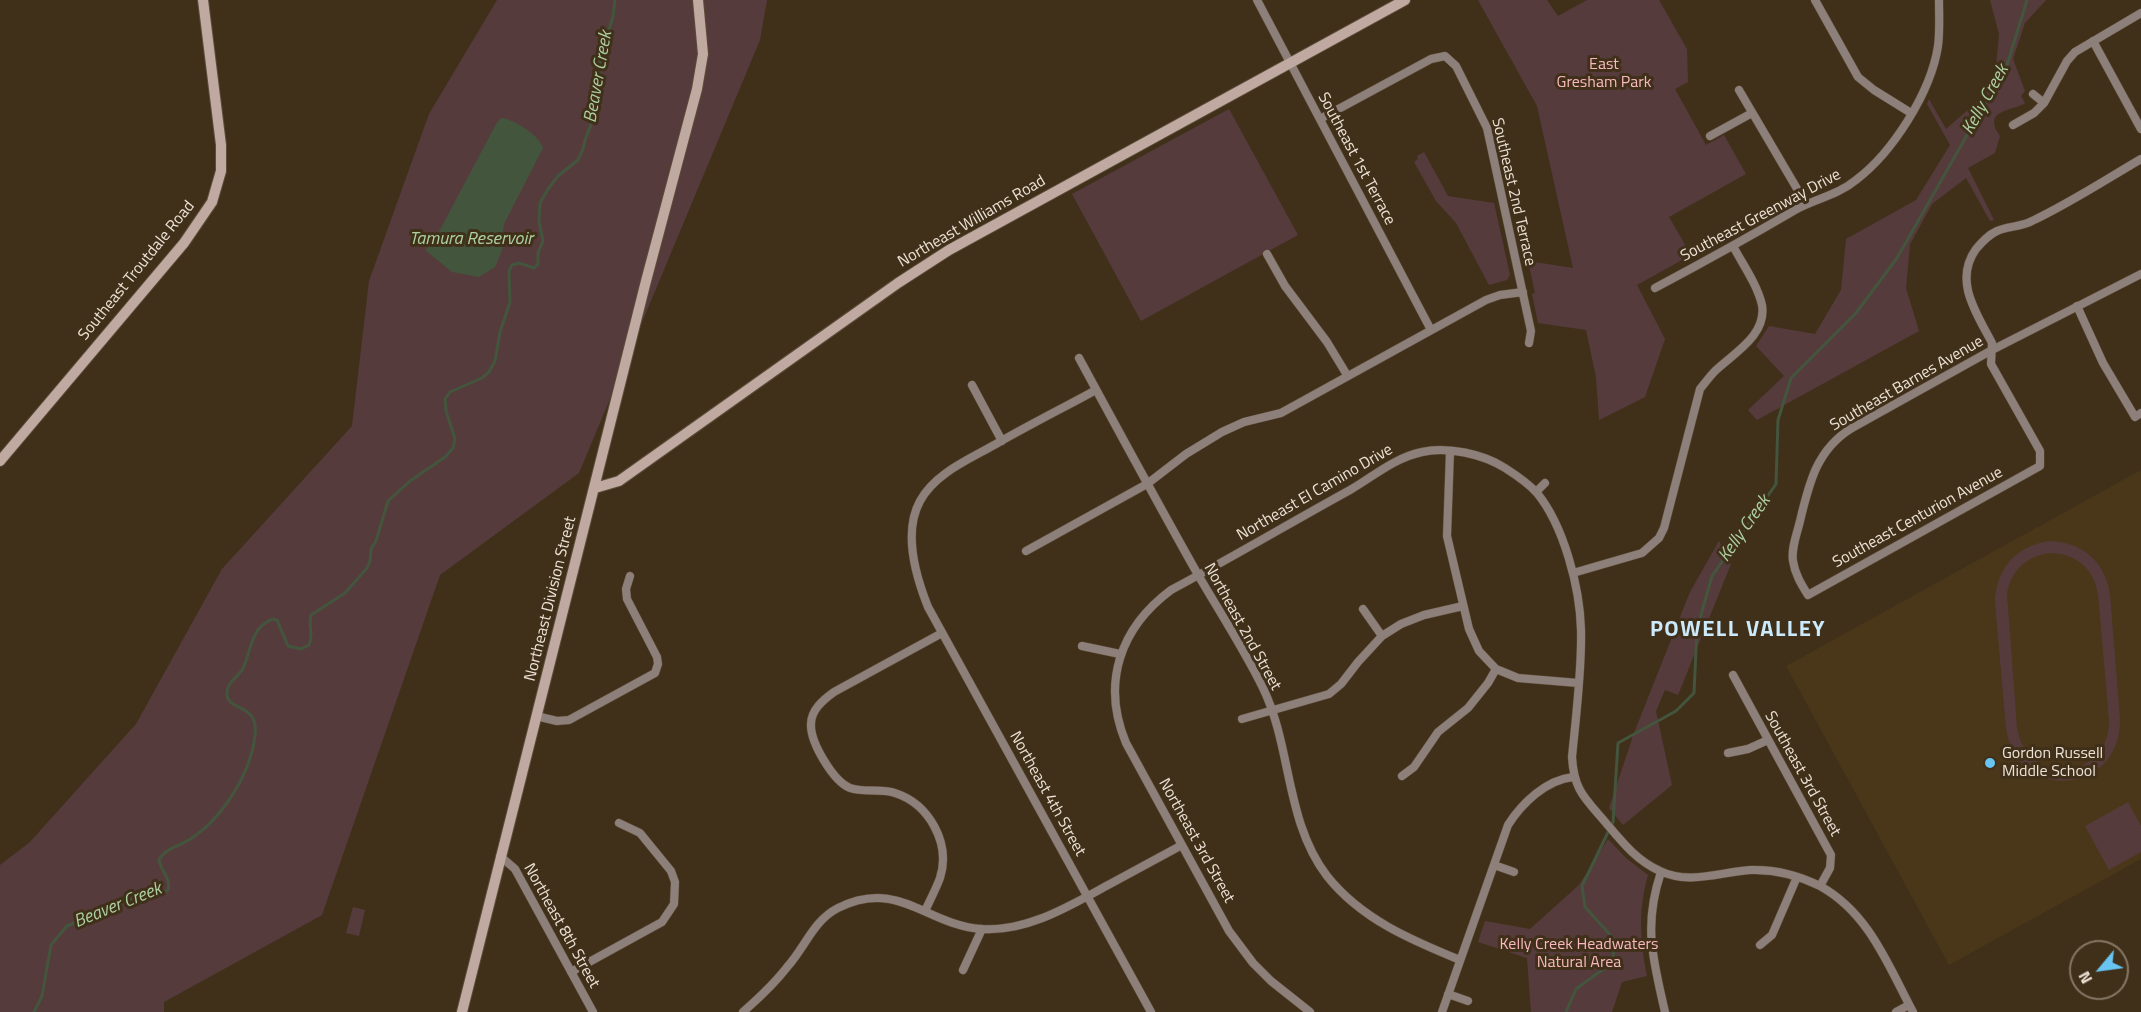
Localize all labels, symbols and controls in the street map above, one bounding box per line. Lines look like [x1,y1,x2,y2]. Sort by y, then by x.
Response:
water label: Beaver Creek [580,29,618,125]
park label: East Gresham Park [1557,55,1651,93]
water label: Kelly Creek [1958,61,2014,139]
street label: Southeast 1st Terrace [1313,90,1399,228]
street label: Southeast 2nd Terrace [1487,116,1539,268]
street label: Southeast Greenway Drive [1678,166,1844,266]
street label: Northeast Williams Road [895,172,1049,272]
street label: Southeast Troutdale Road [75,197,199,345]
water label: Tamura Reservoir [409,229,533,251]
street label: Southeast Barnes Avenue [1827,332,1987,436]
street label: Northeast El Camino Drive [1234,440,1396,546]
street label: Southeast Centurion Avenue [1830,463,2006,573]
water label: Kelly Creek [1714,492,1776,566]
street label: Northeast Division Street [521,515,581,683]
street label: Northeast 2nd Street [1199,560,1285,694]
district label: POWELL VALLEY [1650,618,1826,644]
street label: Southeast 3rd Street [1760,708,1844,840]
street label: Northeast 4th Street [1005,728,1089,860]
place label: Gordon Russell Middle School [2002,744,2103,782]
marker: Gordon Russell Middle School [1983,756,1997,770]
street label: Northeast 3rd Street [1154,776,1238,906]
street label: Northeast 8th Street [519,860,603,992]
water label: Beaver Creek [71,879,165,933]
park label: Kelly Creek Headwaters Natural Area [1499,935,1659,973]
north arrow [2069,940,2129,1000]
text: N [2072,967,2098,988]

